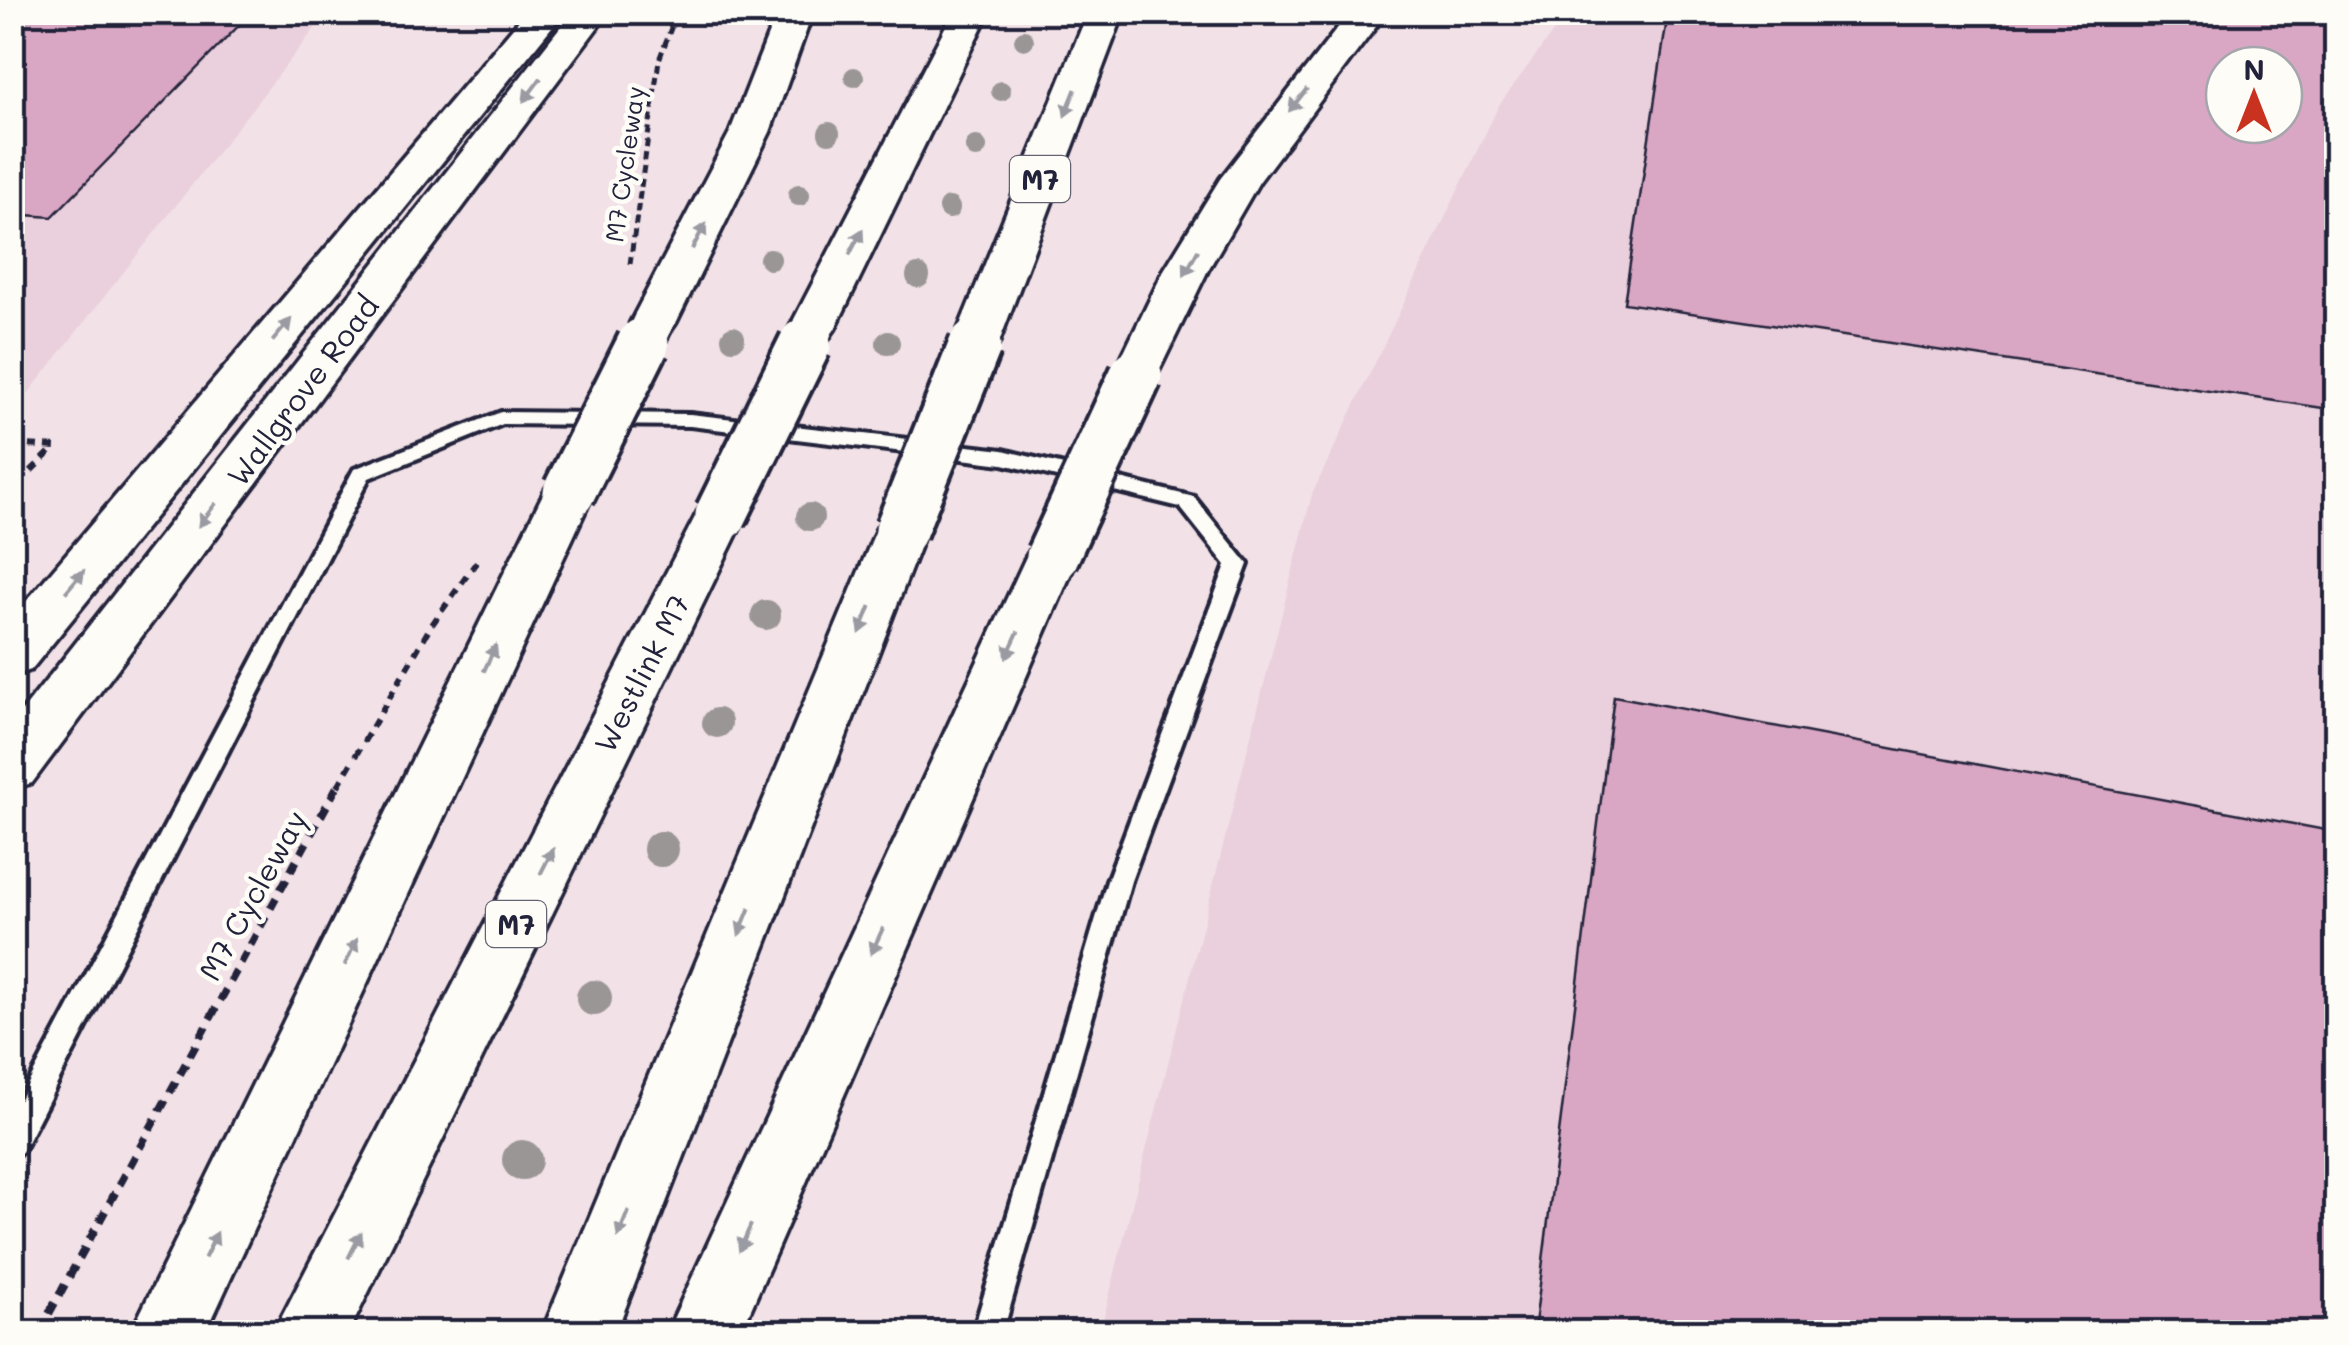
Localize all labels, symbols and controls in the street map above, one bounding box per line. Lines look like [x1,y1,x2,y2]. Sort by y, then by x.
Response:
north arrow [2204,45,2304,145]
text: N [2243,51,2265,87]
one-way arrow [522,77,543,103]
street label: M7 Cycleway [597,84,652,244]
one-way arrow [1288,87,1309,112]
one-way arrow [1061,88,1077,118]
road number: M7 [1010,156,1070,202]
one-way arrow [690,222,707,251]
one-way arrow [847,227,864,256]
one-way arrow [1182,249,1200,277]
street label: Wallgrove Road [217,286,387,494]
one-way arrow [271,318,293,343]
one-way arrow [197,502,217,528]
one-way arrow [64,568,85,593]
street label: Westlink M7 [584,587,698,759]
one-way arrow [857,606,873,636]
one-way arrow [1003,631,1020,660]
one-way arrow [482,643,499,672]
street label: M7 Cycleway [189,803,315,987]
one-way arrow [538,846,555,875]
road number: M7 [486,901,546,947]
one-way arrow [735,907,751,937]
one-way arrow [869,926,885,956]
one-way arrow [343,937,360,966]
one-way arrow [614,1209,630,1239]
one-way arrow [737,1223,753,1253]
one-way arrow [202,1230,219,1259]
one-way arrow [346,1231,363,1260]

